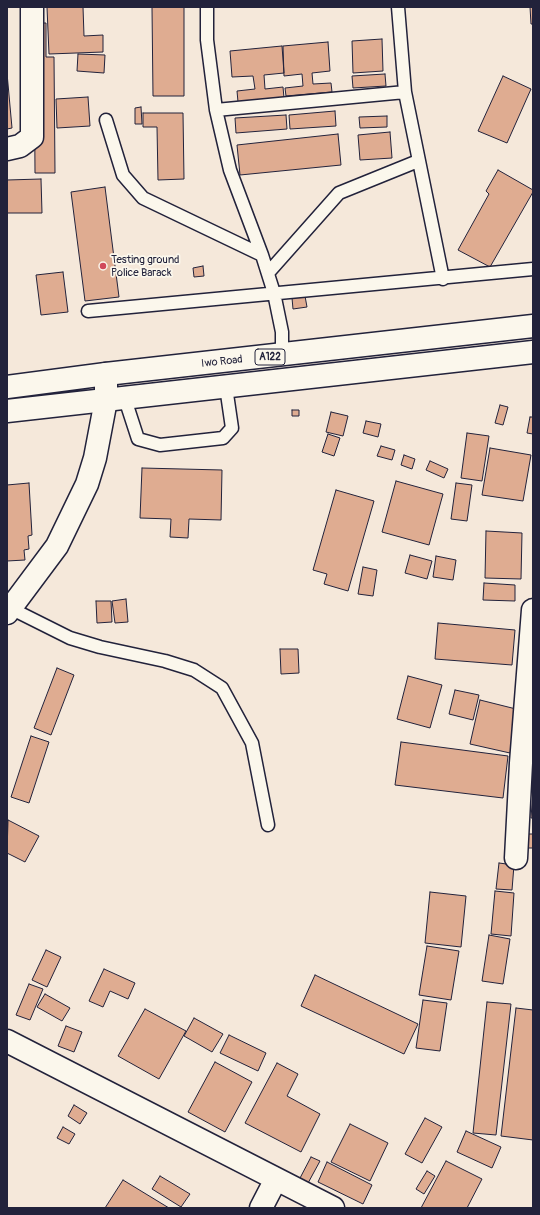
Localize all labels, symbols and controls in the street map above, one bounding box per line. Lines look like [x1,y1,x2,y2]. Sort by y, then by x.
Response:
place label: Testing ground Police Barack [111,253,180,279]
marker: Testing ground Police Barack [98,261,108,271]
road number: A122 [255,349,285,365]
street label: Iwo Road [201,353,243,371]

